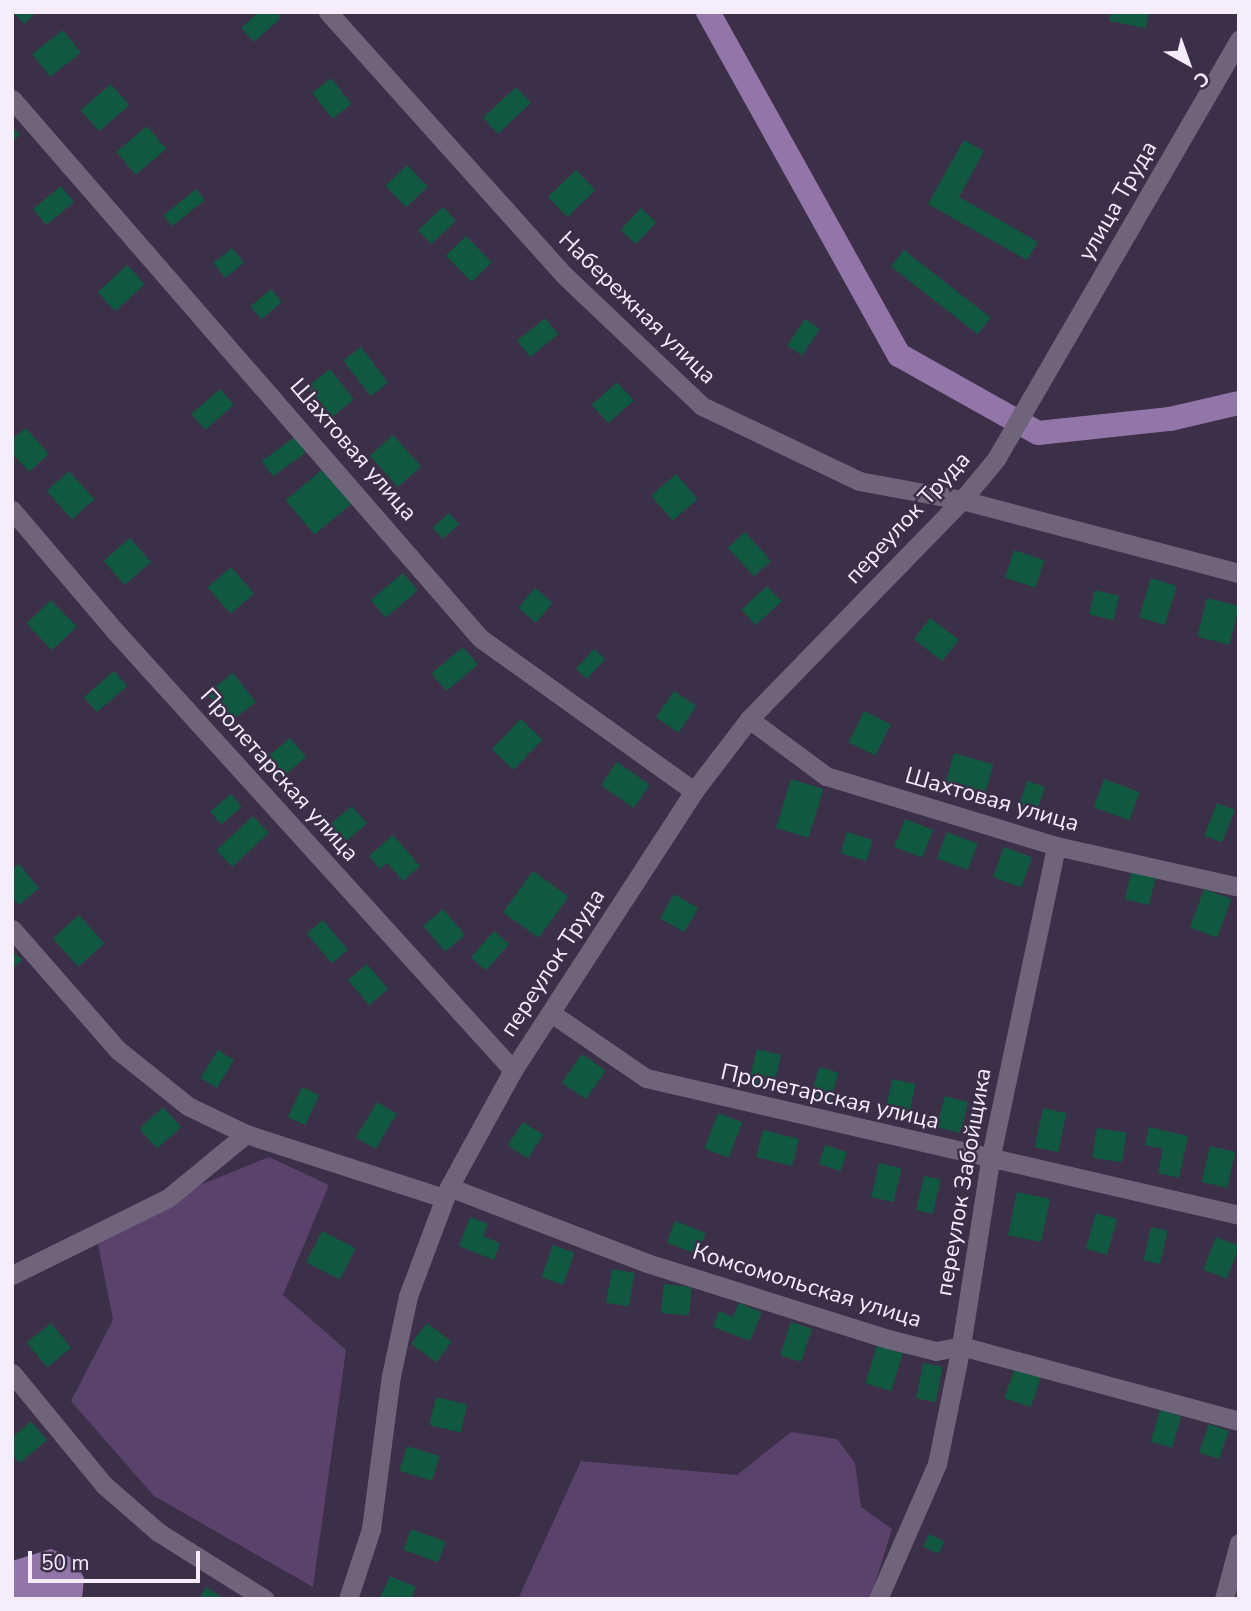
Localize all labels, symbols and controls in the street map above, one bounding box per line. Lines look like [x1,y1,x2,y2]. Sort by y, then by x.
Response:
north arrow [1153,28,1223,98]
text: С [1188,65,1215,93]
street label: улица Труда [1073,136,1163,266]
street label: Набережная улица [553,226,721,390]
street label: Шахтовая улица [284,373,422,527]
street label: переулок Труда [840,446,976,590]
street label: Пролетарская улица [194,683,364,867]
street label: Шахтовая улица [902,762,1082,838]
street label: переулок Труда [495,884,611,1042]
street label: Пролетарская улица [718,1058,942,1136]
street label: переулок Забойщика [930,1066,998,1298]
street label: Комсомольская улица [689,1238,925,1334]
scale bar [32,1538,203,1582]
text: 50 m [41,1549,90,1577]

